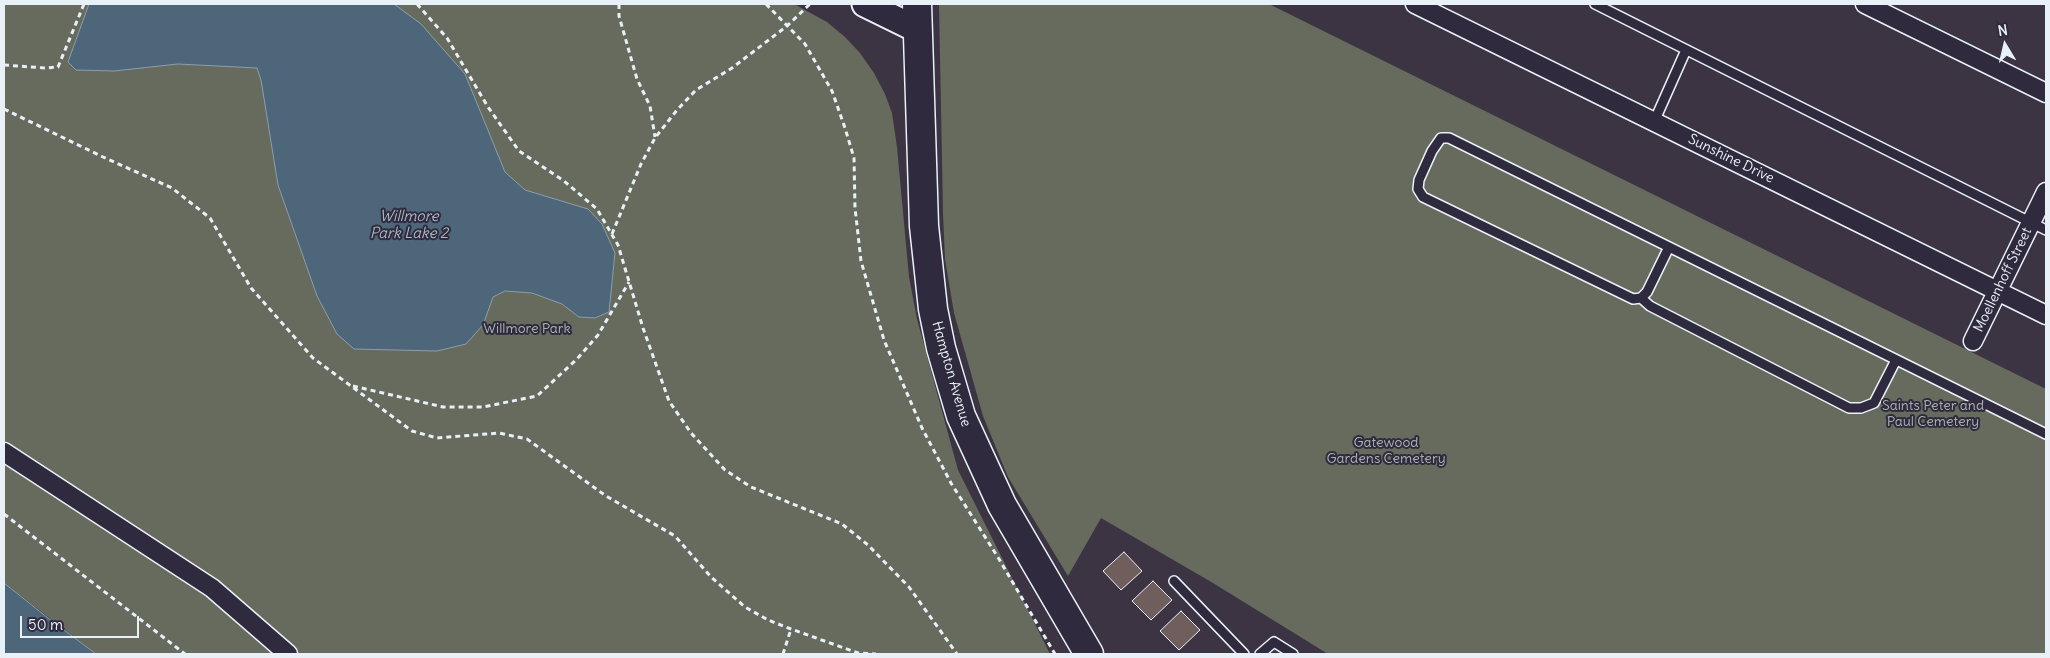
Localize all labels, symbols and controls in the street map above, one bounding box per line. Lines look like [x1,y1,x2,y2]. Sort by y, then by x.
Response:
north arrow [1980,20,2030,70]
text: N [1996,21,2009,40]
street label: Sunshine Drive [1685,131,1777,187]
water label: Willmore Park Lake 2 [370,208,448,243]
street label: Moellenhoff Street [1970,225,2036,335]
street label: Hampton Avenue [928,319,974,429]
park label: Willmore Park [483,321,571,337]
park label: Saints Peter and Paul Cemetery [1882,398,1984,431]
park label: Gatewood Gardens Cemetery [1326,435,1446,468]
scale bar [22,606,141,638]
text: 50 m [28,615,63,634]

